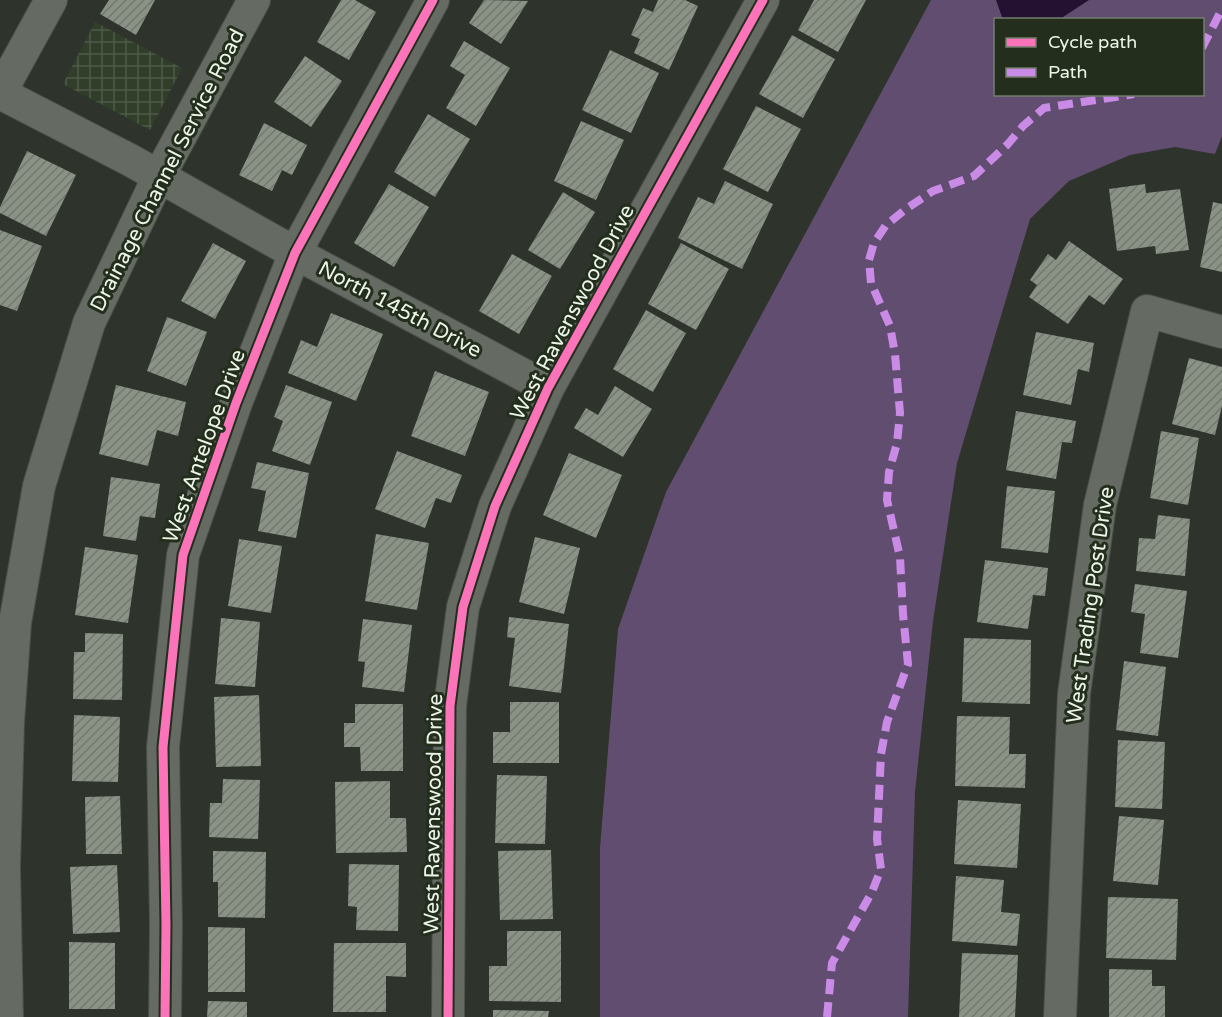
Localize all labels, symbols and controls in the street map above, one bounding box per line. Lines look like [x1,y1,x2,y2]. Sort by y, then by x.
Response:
legend [994,18,1204,96]
street label: Drainage Channel Service Road [85,25,250,316]
text: Cycle path [1048,31,1137,53]
text: Path [1048,61,1087,83]
street label: West Ravenswood Drive [505,200,640,424]
street label: North 145th Drive [314,256,486,363]
street label: West Antelope Drive [158,346,251,546]
street label: West Trading Post Drive [1061,485,1120,725]
street label: West Ravenswood Drive [419,694,448,934]

